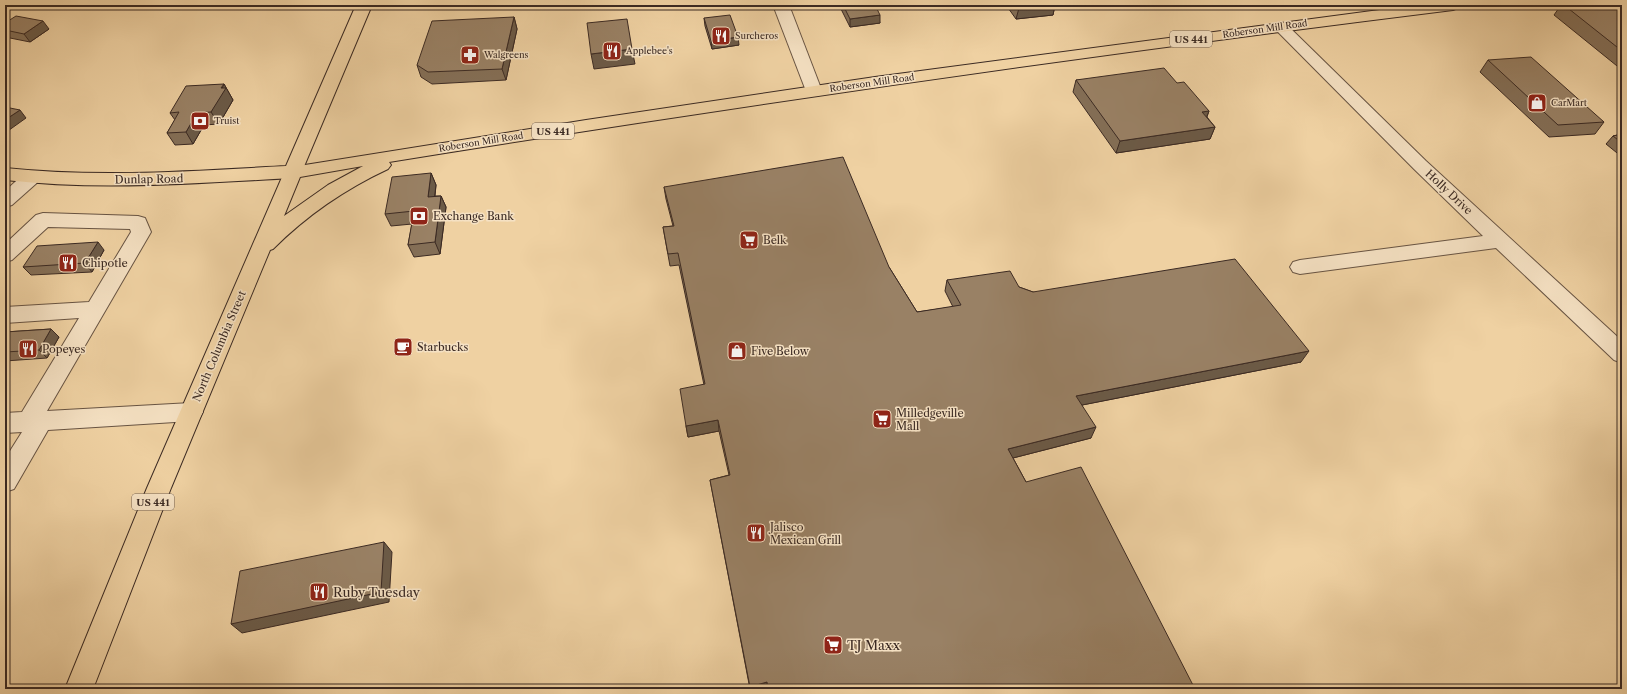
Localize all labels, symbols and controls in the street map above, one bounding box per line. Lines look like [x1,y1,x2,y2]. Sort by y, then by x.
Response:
street label: Roberson Mill Road [1222,17,1309,40]
restaurant icon: Surcheros [710,25,732,47]
place label: Surcheros [735,30,778,41]
road number: US 441 [1170,31,1212,47]
restaurant icon: Applebee's [601,40,623,62]
pharmacy icon: Walgreens [459,44,481,66]
place label: Applebee's [625,45,673,56]
place label: Walgreens [483,49,529,60]
street label: Roberson Mill Road [829,71,916,94]
shop icon: CarMart [1526,92,1548,114]
place label: CarMart [1551,97,1588,108]
bank icon: Truist [189,110,211,132]
place label: Truist [214,115,240,126]
road number: US 441 [532,123,574,139]
street label: Roberson Mill Road [438,129,525,154]
street label: Holly Drive [1422,167,1476,217]
street label: Dunlap Road [115,171,184,187]
bank icon: Exchange Bank [408,205,430,227]
place label: Exchange Bank [433,209,514,223]
supermarket icon: Belk [738,229,760,251]
place label: Belk [763,233,787,247]
restaurant icon: Chipotle [57,252,79,274]
place label: Chipotle [82,256,128,270]
street label: North Columbia Street [189,288,249,404]
cafe icon: Starbucks [392,336,414,358]
restaurant icon: Popeyes [17,338,39,360]
place label: Starbucks [417,340,468,354]
shop icon: Five Below [726,340,748,362]
place label: Popeyes [42,342,85,356]
place label: Five Below [751,344,810,358]
place label: Milledgeville Mall [896,406,964,433]
supermarket icon: Milledgeville Mall [871,408,893,430]
road number: US 441 [132,494,174,510]
place label: Jalisco Mexican Grill [768,520,842,547]
restaurant icon: Jalisco Mexican Grill [745,522,767,544]
restaurant icon: Ruby Tuesday [308,581,330,603]
place label: Ruby Tuesday [333,584,421,600]
supermarket icon: TJ Maxx [822,634,844,656]
place label: TJ Maxx [847,637,900,653]

